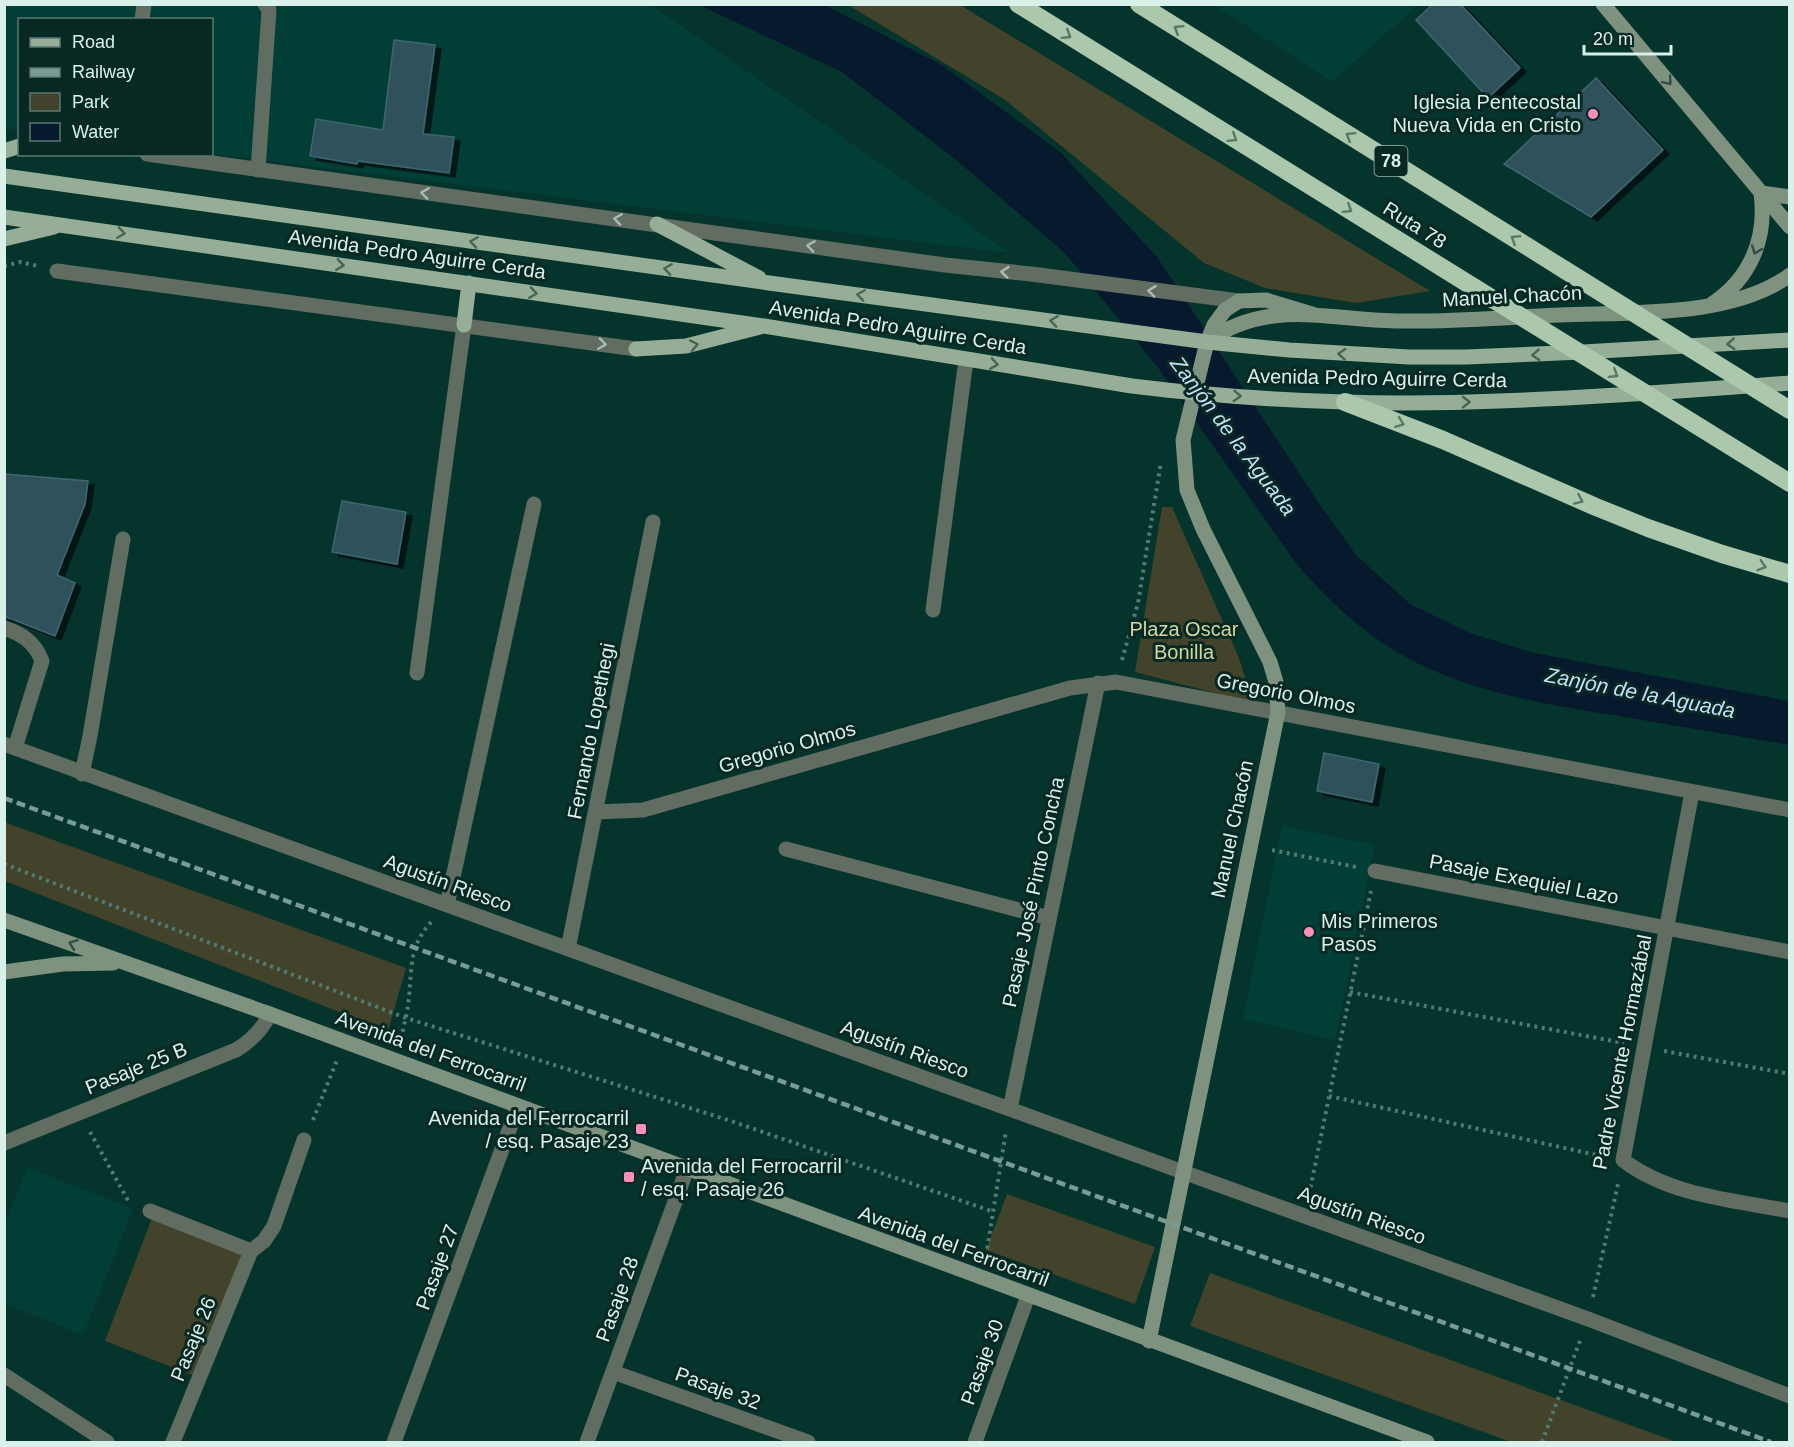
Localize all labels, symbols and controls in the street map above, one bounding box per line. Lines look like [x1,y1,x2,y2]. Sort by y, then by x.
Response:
legend [18,18,213,156]
scale bar [1584,18,1671,56]
one-way arrow [1173,25,1184,36]
one-way arrow [1061,28,1072,39]
text: 20 m [1593,29,1633,49]
text: Road [72,32,115,52]
text: Railway [72,62,135,82]
one-way arrow [1661,75,1672,86]
place label: Iglesia Pentecostal Nueva Vida en Cristo [1392,91,1581,136]
text: Park [72,92,110,112]
marker: Iglesia Pentecostal Nueva Vida en Cristo [1586,107,1600,121]
text: Water [72,122,119,142]
one-way arrow [1227,131,1237,143]
one-way arrow [1346,131,1356,143]
road number: 78 [1374,146,1408,176]
one-way arrow [420,187,430,199]
street label: Ruta 78 [1379,197,1451,253]
one-way arrow [1342,202,1352,214]
one-way arrow [614,213,623,226]
street label: Avenida Pedro Aguirre Cerda [287,225,548,283]
one-way arrow [116,226,125,238]
one-way arrow [1511,235,1521,247]
one-way arrow [470,236,479,249]
one-way arrow [807,241,816,253]
one-way arrow [1751,244,1763,255]
one-way arrow [336,258,345,270]
one-way arrow [663,263,672,275]
one-way arrow [1000,266,1009,279]
street label: Manuel Chacón [1441,281,1583,311]
one-way arrow [1148,285,1157,298]
one-way arrow [529,286,538,298]
one-way arrow [856,290,865,302]
street label: Avenida Pedro Aguirre Cerda [768,296,1029,358]
one-way arrow [1049,316,1059,328]
one-way arrow [1727,337,1736,350]
one-way arrow [597,338,606,350]
one-way arrow [690,339,699,351]
one-way arrow [1337,348,1346,361]
one-way arrow [1532,348,1541,361]
water label: Zanjón de la Aguada [1166,351,1301,520]
one-way arrow [989,357,999,370]
street label: Avenida Pedro Aguirre Cerda [1247,365,1508,391]
one-way arrow [1608,367,1618,379]
one-way arrow [1233,390,1242,403]
one-way arrow [1462,396,1471,408]
one-way arrow [1394,415,1405,428]
one-way arrow [1573,492,1584,504]
one-way arrow [1756,559,1767,571]
park label: Plaza Oscar Bonilla [1130,618,1239,663]
street label: Fernando Lopethegi [563,641,619,821]
water label: Zanjón de la Aguada [1542,663,1737,722]
street label: Gregorio Olmos [1215,669,1357,717]
street label: Gregorio Olmos [716,717,858,777]
street label: Manuel Chacón [1207,758,1257,900]
street label: Pasaje José Pinto Concha [998,774,1068,1009]
street label: Agustín Riesco [381,850,515,916]
street label: Pasaje Exequiel Lazo [1427,850,1621,908]
place label: Mis Primeros Pasos [1321,910,1438,955]
marker: Mis Primeros Pasos [1302,925,1316,939]
street label: Padre Vicente Hormazábal [1588,933,1656,1171]
one-way arrow [68,939,79,952]
street label: Avenida del Ferrocarril [333,1006,529,1096]
street label: Agustín Riesco [838,1016,972,1082]
street label: Pasaje 25 B [82,1038,190,1098]
place label: Avenida del Ferrocarril / esq. Pasaje 23 [428,1107,629,1152]
marker: Avenida del Ferrocarril / esq. Pasaje 23 [634,1122,648,1136]
place label: Avenida del Ferrocarril / esq. Pasaje 26 [641,1155,842,1200]
marker: Avenida del Ferrocarril / esq. Pasaje 26 [622,1170,636,1184]
street label: Agustín Riesco [1295,1182,1429,1248]
street label: Avenida del Ferrocarril [856,1201,1052,1291]
street label: Pasaje 27 [411,1221,463,1313]
street label: Pasaje 28 [591,1253,643,1345]
street label: Pasaje 26 [166,1294,220,1384]
street label: Pasaje 30 [956,1316,1008,1408]
street label: Pasaje 32 [672,1362,764,1414]

